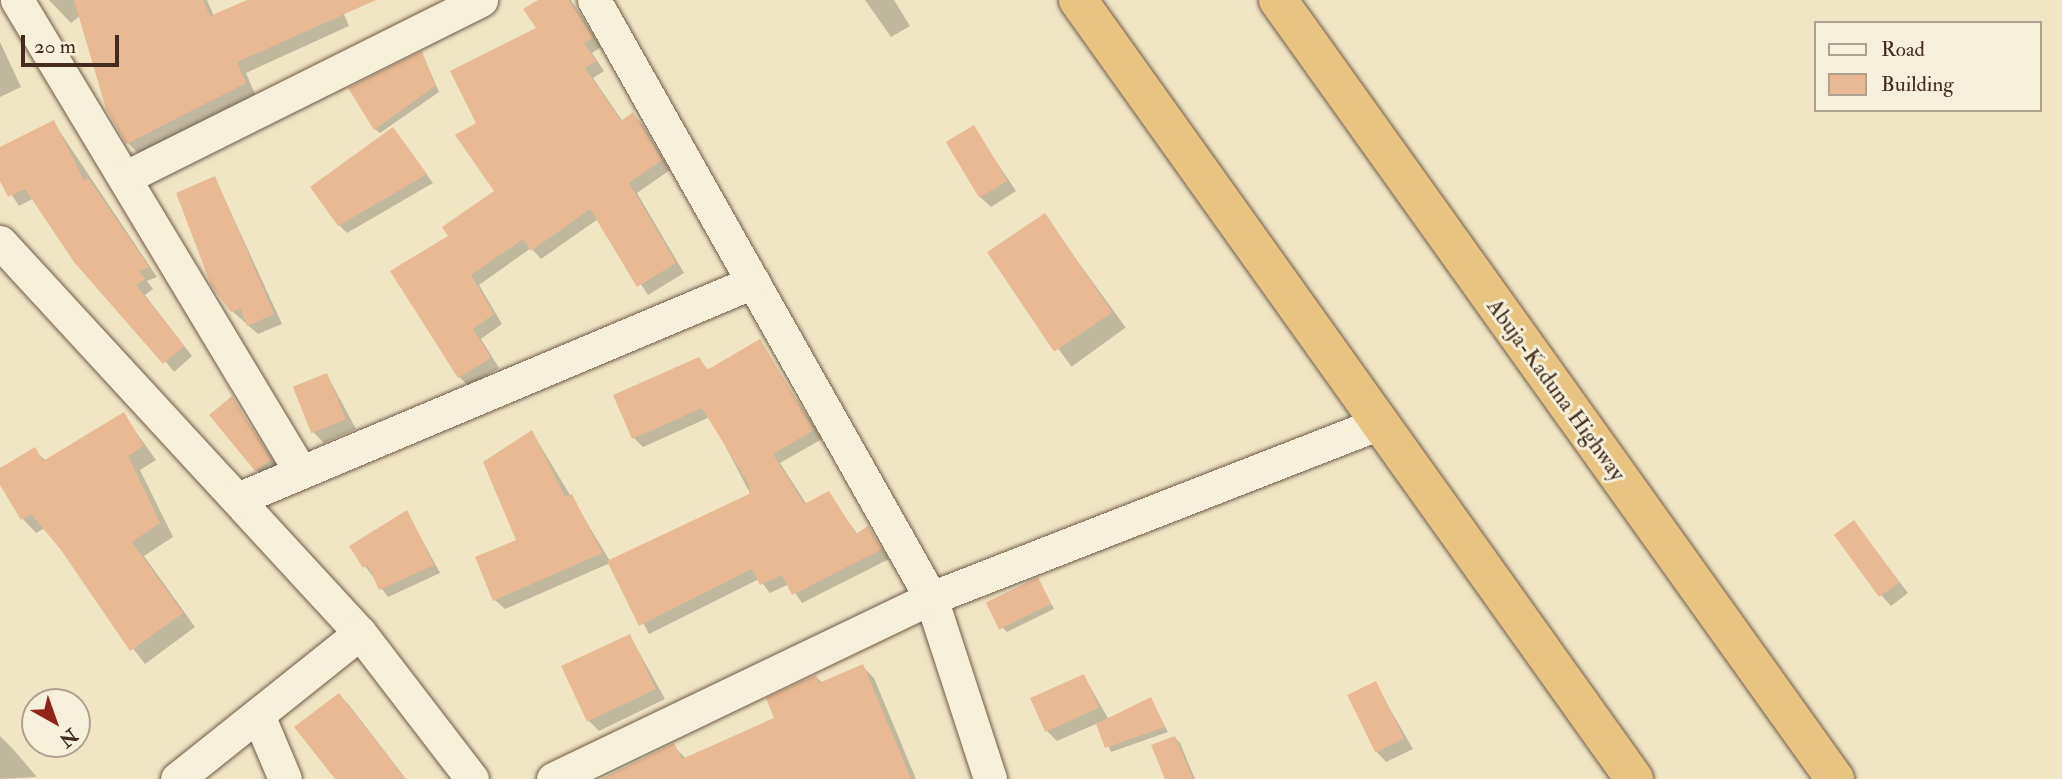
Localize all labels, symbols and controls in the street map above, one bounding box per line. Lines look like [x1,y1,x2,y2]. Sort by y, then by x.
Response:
scale bar [24,21,122,65]
legend [1814,21,2041,112]
text: 20 m [34,33,76,60]
text: Road [1881,36,1925,63]
text: Building [1881,71,1954,98]
street label: Abuja-Kaduna Highway [1481,293,1631,487]
north arrow [21,688,91,758]
text: N [54,723,82,752]

